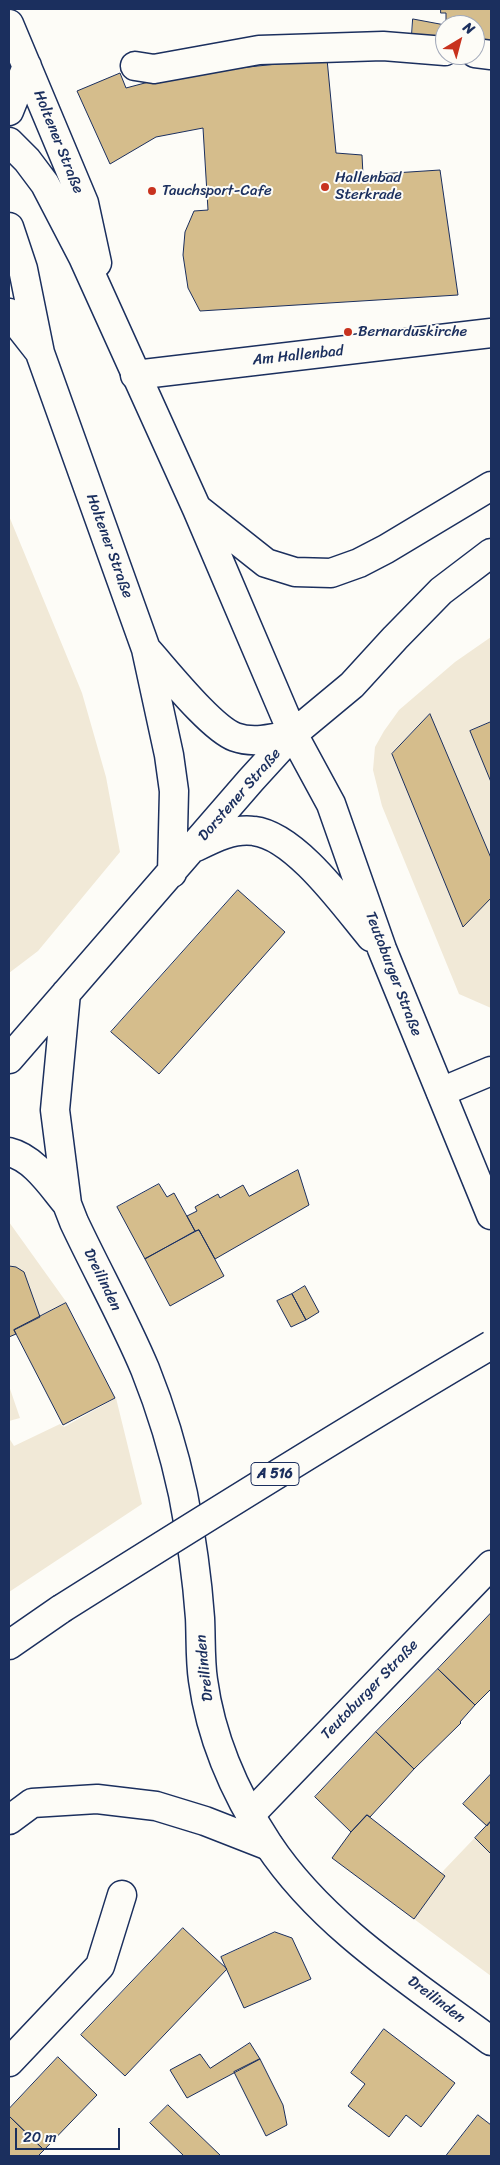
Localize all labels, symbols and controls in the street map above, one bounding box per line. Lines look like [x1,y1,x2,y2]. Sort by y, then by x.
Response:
north arrow [435,15,485,65]
text: N [457,16,480,41]
street label: Holtener Straße [29,88,87,196]
place label: Hallenbad Sterkrade [335,169,402,204]
marker: Hallenbad Sterkrade [319,181,331,193]
place label: Tauchsport-Cafe [162,182,272,200]
marker: Tauchsport-Cafe [146,185,158,197]
place label: Bernarduskirche [358,323,467,341]
marker: Bernarduskirche [342,326,354,338]
street label: Am Hallenbad [252,342,344,370]
street label: Holtener Straße [82,491,136,601]
street label: Dorstener Straße [195,745,285,845]
street label: Teutoburger Straße [361,909,425,1039]
street label: Dreilinden [79,1246,125,1314]
road number: A 516 [251,1462,299,1486]
street label: Dreilinden [193,1634,217,1702]
street label: Teutoburger Straße [318,1636,422,1744]
street label: Dreilinden [404,1973,468,2027]
scale bar [18,2118,122,2150]
text: 20 m [23,2124,57,2150]

